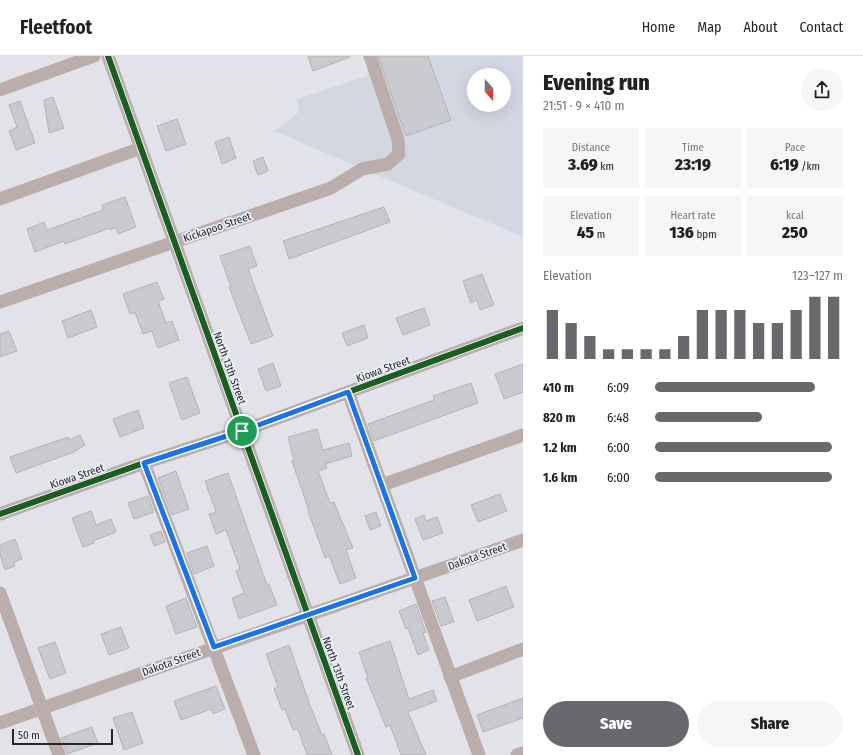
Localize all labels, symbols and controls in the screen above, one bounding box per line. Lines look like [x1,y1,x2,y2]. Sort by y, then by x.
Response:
text: Fleetfoot [20,16,92,39]
text: Home [642,19,675,36]
text: Map [697,19,721,36]
text: About [743,19,778,36]
text: Contact [800,19,843,36]
north arrow [467,68,511,112]
map controls [467,68,511,112]
text: Evening run [543,69,650,96]
button: share [801,69,843,111]
text: 21:51 · 9 × 410 m [543,98,624,113]
text: Distance [572,141,610,154]
text: Time [682,141,704,154]
text: Pace [785,141,805,154]
text: 3.69 [568,154,598,175]
text: 23:19 [675,154,711,175]
text: 6:19 [770,154,799,175]
text: km [598,160,614,173]
text: /km [799,160,820,173]
text: Elevation [570,209,612,222]
text: Heart rate [670,209,716,222]
text: kcal [786,209,804,222]
street label: Kickapoo Street [182,210,253,245]
text: 45 [577,222,594,243]
text: 136 [669,222,694,243]
text: 250 [782,222,808,243]
text: m [594,228,605,241]
text: bpm [694,228,717,241]
text: Elevation [543,268,592,283]
text: 123–127 m [792,268,843,283]
street label: North 13th Street [210,330,249,407]
street label: Kiowa Street [354,354,412,385]
text: 410 m [543,380,574,395]
text: 6:09 [607,380,629,395]
text: 820 m [543,410,576,425]
text: 6:48 [607,410,629,425]
pin [225,414,259,448]
icon: arrive [231,420,253,442]
text: 1.2 km [543,440,577,455]
text: 6:00 [607,440,630,455]
street label: Kiowa Street [48,461,106,492]
text: 1.6 km [543,470,577,485]
text: 6:00 [607,470,630,485]
street label: Dakota Street [446,540,508,573]
street label: North 13th Street [319,635,358,712]
street label: Dakota Street [140,646,202,679]
button: Save [543,701,689,747]
button: Share [697,701,843,747]
scale bar [12,727,113,746]
text: 50 m [18,729,40,742]

